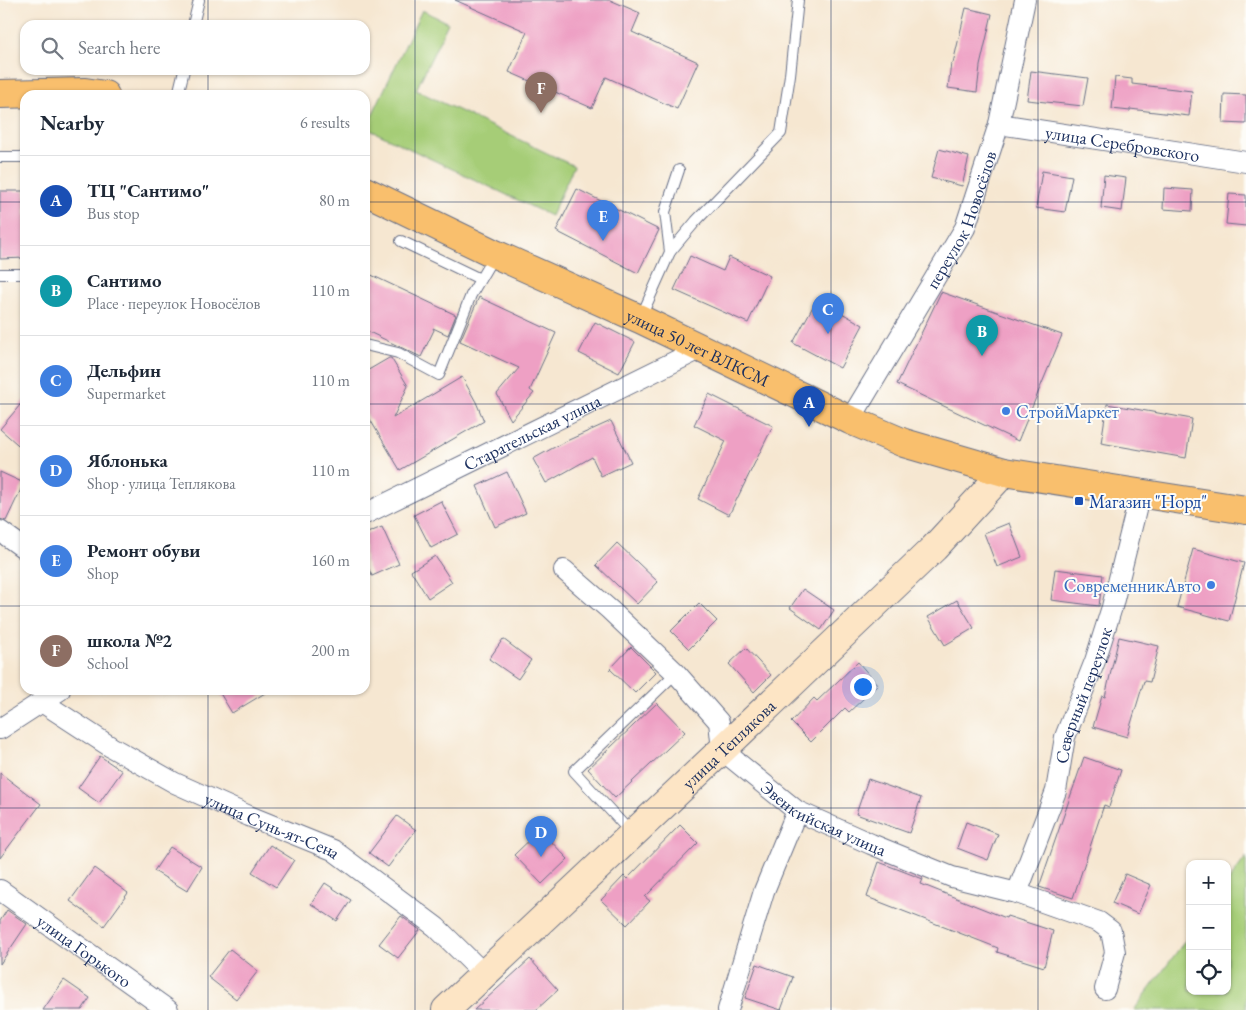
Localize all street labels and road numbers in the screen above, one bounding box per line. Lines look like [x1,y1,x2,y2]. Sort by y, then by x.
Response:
street label: улица Серебровского [1044,120,1201,166]
street label: переулок Новосёлов [920,147,1001,293]
street label: улица 50 лет ВЛКСМ [623,303,774,391]
street label: Старательская улица [459,388,605,475]
street label: Северный переулок [1049,624,1117,765]
street label: улица Теплякова [677,693,781,794]
street label: Эвенкийская улица [756,775,891,861]
street label: улица Сунь-ят-Сена [201,786,346,864]
street label: улица Горького [33,909,137,992]

